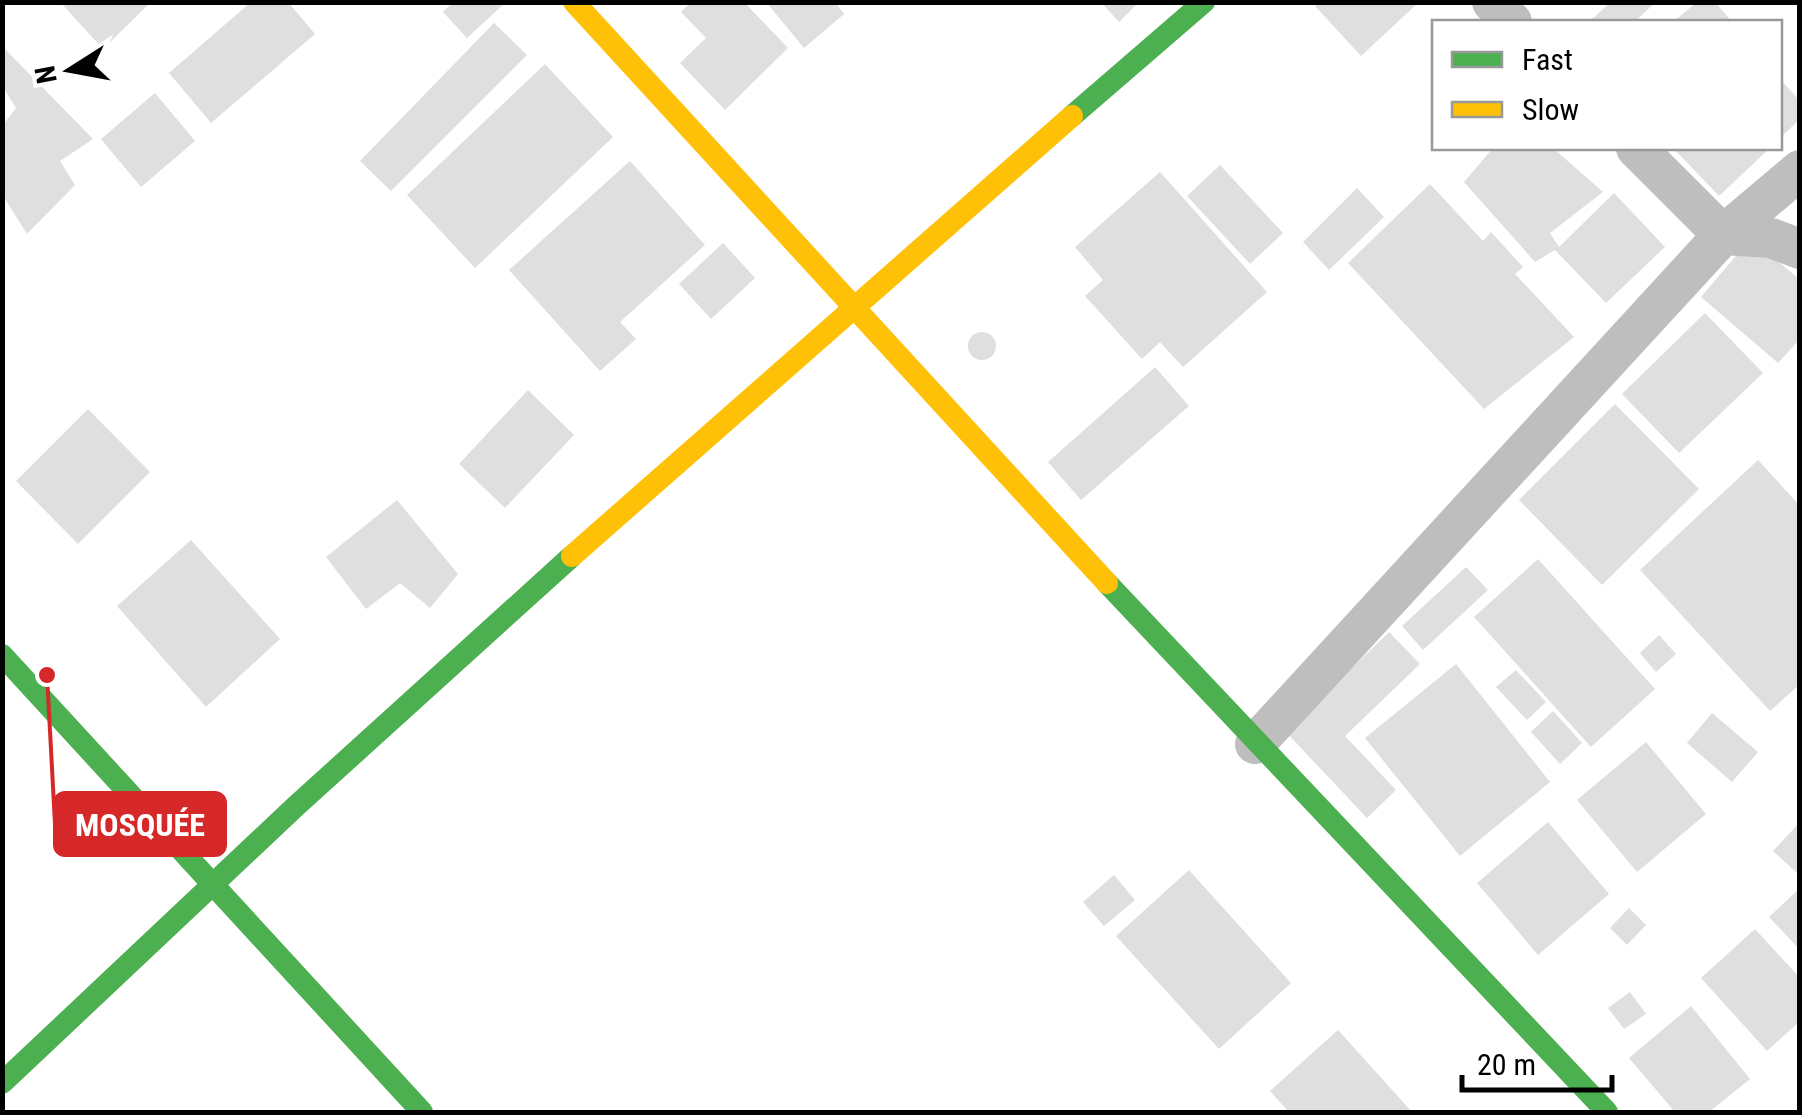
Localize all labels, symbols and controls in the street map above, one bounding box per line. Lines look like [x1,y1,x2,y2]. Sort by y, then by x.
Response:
north arrow [20,20,120,120]
legend [1432,20,1782,150]
text: Fast [1522,42,1573,77]
text: N [28,63,64,86]
text: Slow [1522,92,1579,127]
callout: MOSQUÉE [55,793,225,855]
text: MOSQUÉE [75,806,205,844]
scale bar [1462,1030,1612,1092]
text: 20 m [1477,1047,1536,1082]

